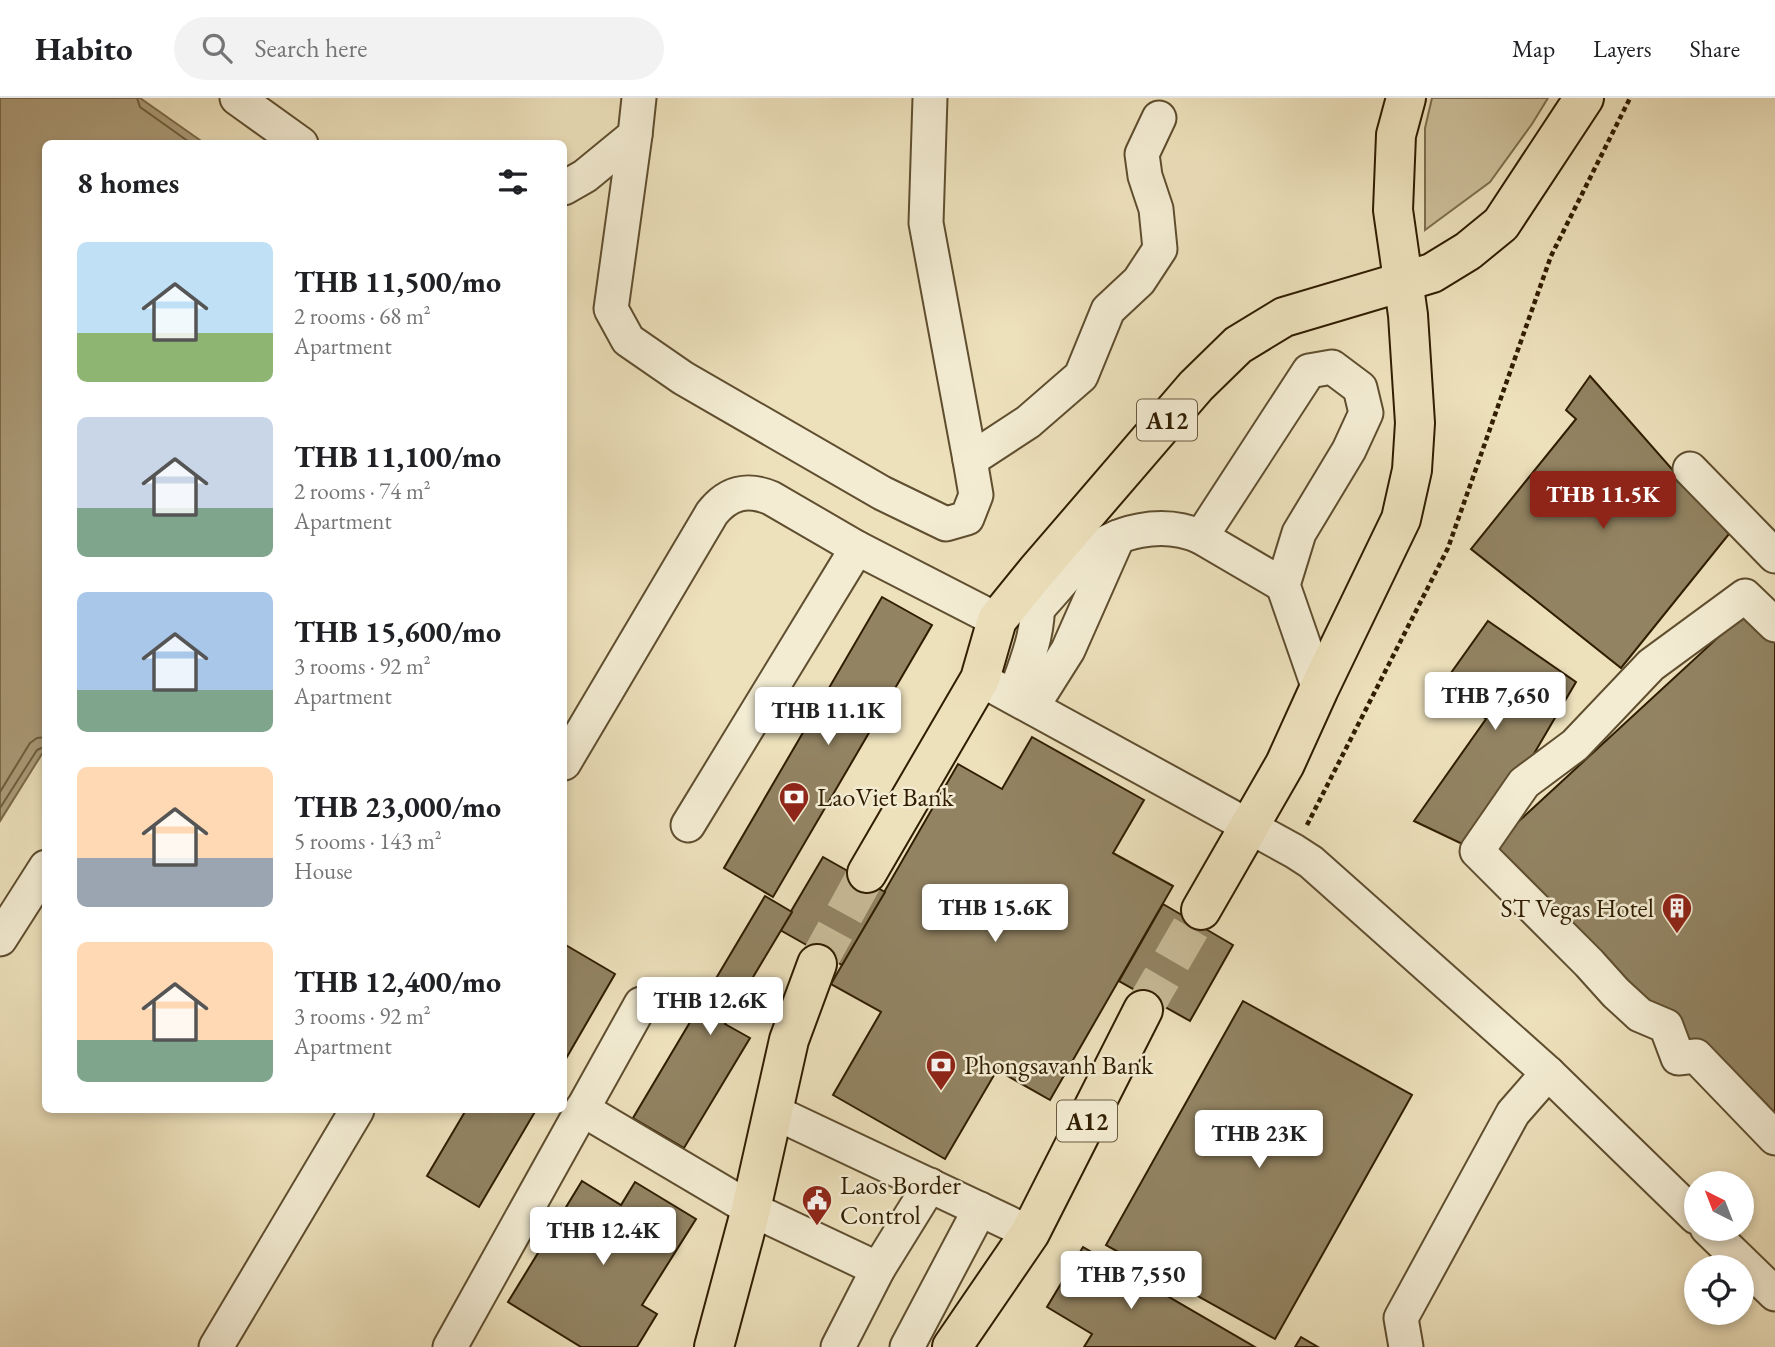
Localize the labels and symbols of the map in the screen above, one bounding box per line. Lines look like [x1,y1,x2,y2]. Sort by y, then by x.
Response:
road number: A12 [1137,400,1197,440]
pin: THB 11.5K [1523,472,1683,531]
pin: THB 7,650 [1415,672,1575,732]
pin: THB 11.1K [748,688,908,747]
bank icon: LaoViet Bank [777,780,811,824]
place label: LaoViet Bank [817,780,955,814]
pin: THB 15.6K [915,884,1075,944]
place label: ST Vegas Hotel [1501,891,1654,925]
building icon: ST Vegas Hotel [1660,891,1694,935]
pin: THB 12.6K [630,978,790,1037]
bank icon: Phongsavanh Bank [924,1048,958,1092]
place label: Phongsavanh Bank [964,1048,1154,1082]
road number: A12 [1057,1100,1117,1142]
pin: THB 23K [1194,1110,1324,1170]
place label: Laos Border Control [840,1168,961,1232]
north arrow [1684,1171,1754,1241]
public building icon: Laos Border Control [800,1183,834,1227]
pin: THB 12.4K [523,1208,683,1267]
pin: THB 7,550 [1051,1252,1211,1311]

